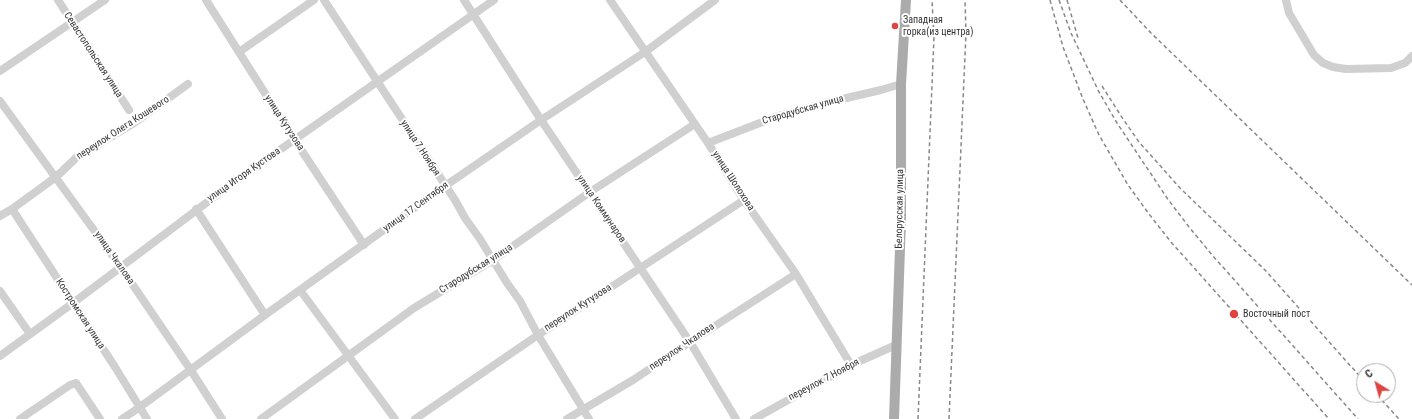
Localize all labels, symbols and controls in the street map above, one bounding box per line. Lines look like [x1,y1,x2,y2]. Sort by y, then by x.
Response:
street label: Севастопольская улица [61,10,125,100]
place label: Западная горка(из центра) [903,14,973,38]
marker: Западная горка(из центра) [890,21,900,31]
street label: улица Кутузова [262,93,306,153]
street label: Стародубская улица [761,93,845,127]
street label: переулок Олега Кошевого [74,94,172,162]
street label: улица 7 Ноября [397,118,443,178]
street label: улица Игоря Кустова [205,145,283,205]
street label: улица Шолохова [709,149,757,213]
street label: Белорусская улица [893,169,907,249]
street label: улица Коммунаров [574,173,628,245]
street label: улица 17 Сентября [381,179,451,235]
street label: улица Чкалова [91,229,137,287]
street label: Стародубская улица [437,242,515,296]
street label: Костромская улица [53,277,107,351]
street label: переулок Кутузова [542,282,614,334]
marker: Восточный пост [1228,308,1240,320]
place label: Восточный пост [1243,308,1310,320]
street label: переулок Чкалова [647,321,717,373]
street label: переулок 7 Ноября [787,356,861,404]
north arrow [1356,363,1396,403]
text: С [1363,367,1375,381]

